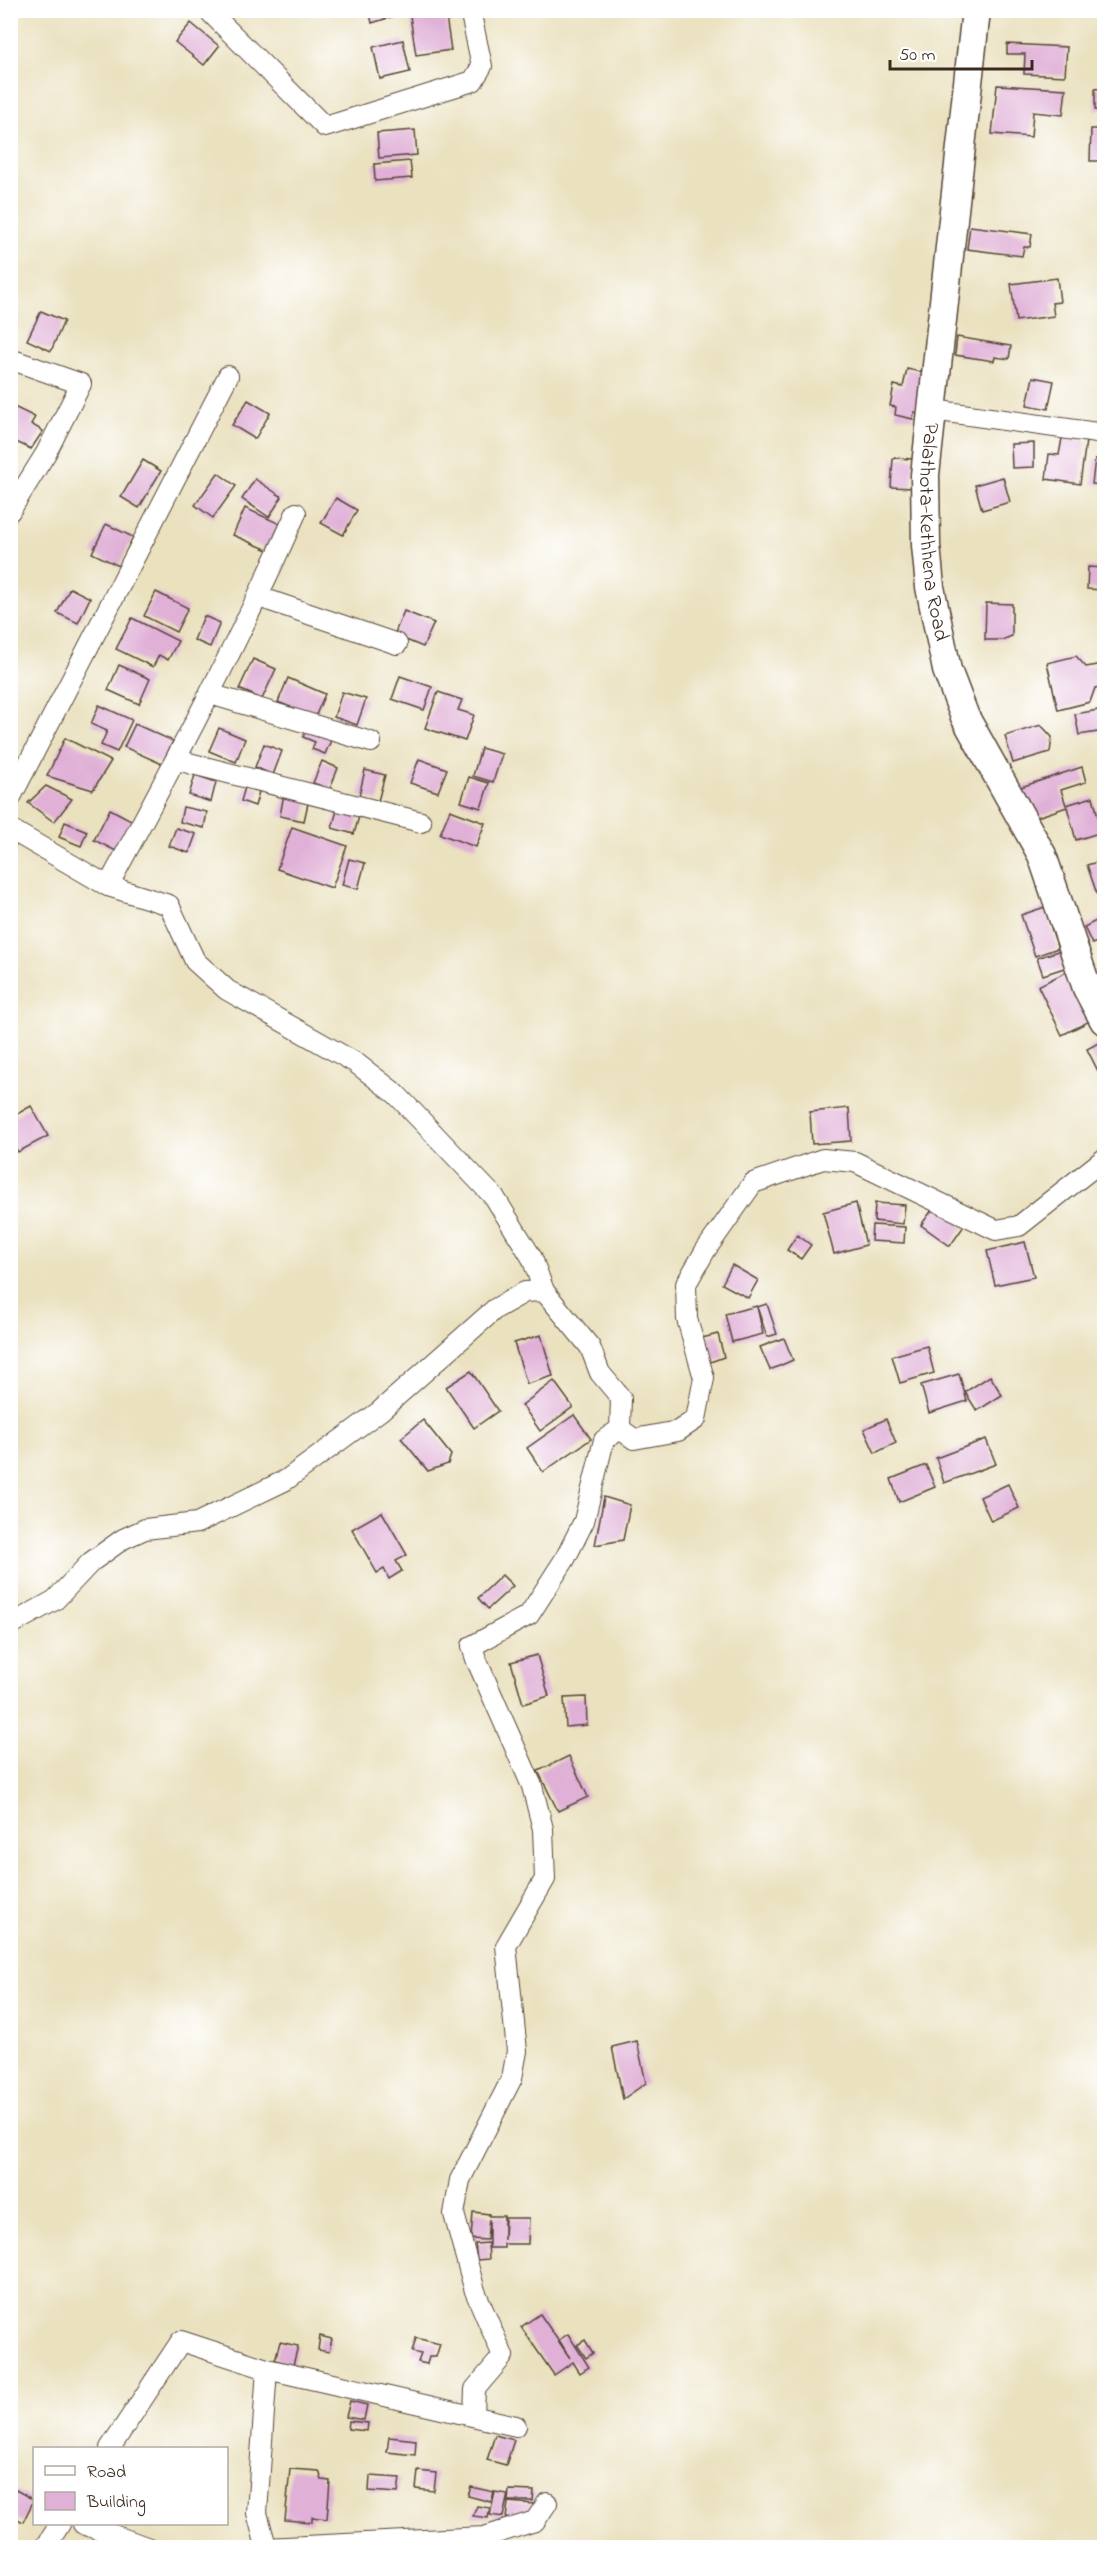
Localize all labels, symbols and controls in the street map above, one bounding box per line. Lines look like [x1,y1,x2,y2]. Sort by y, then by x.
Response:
scale bar [890,33,1032,71]
text: 50 m [899,43,936,69]
street label: Palathota-Kethhena Road [910,421,956,644]
legend [33,2447,228,2525]
text: Road [87,2460,126,2486]
text: Building [86,2490,146,2517]

